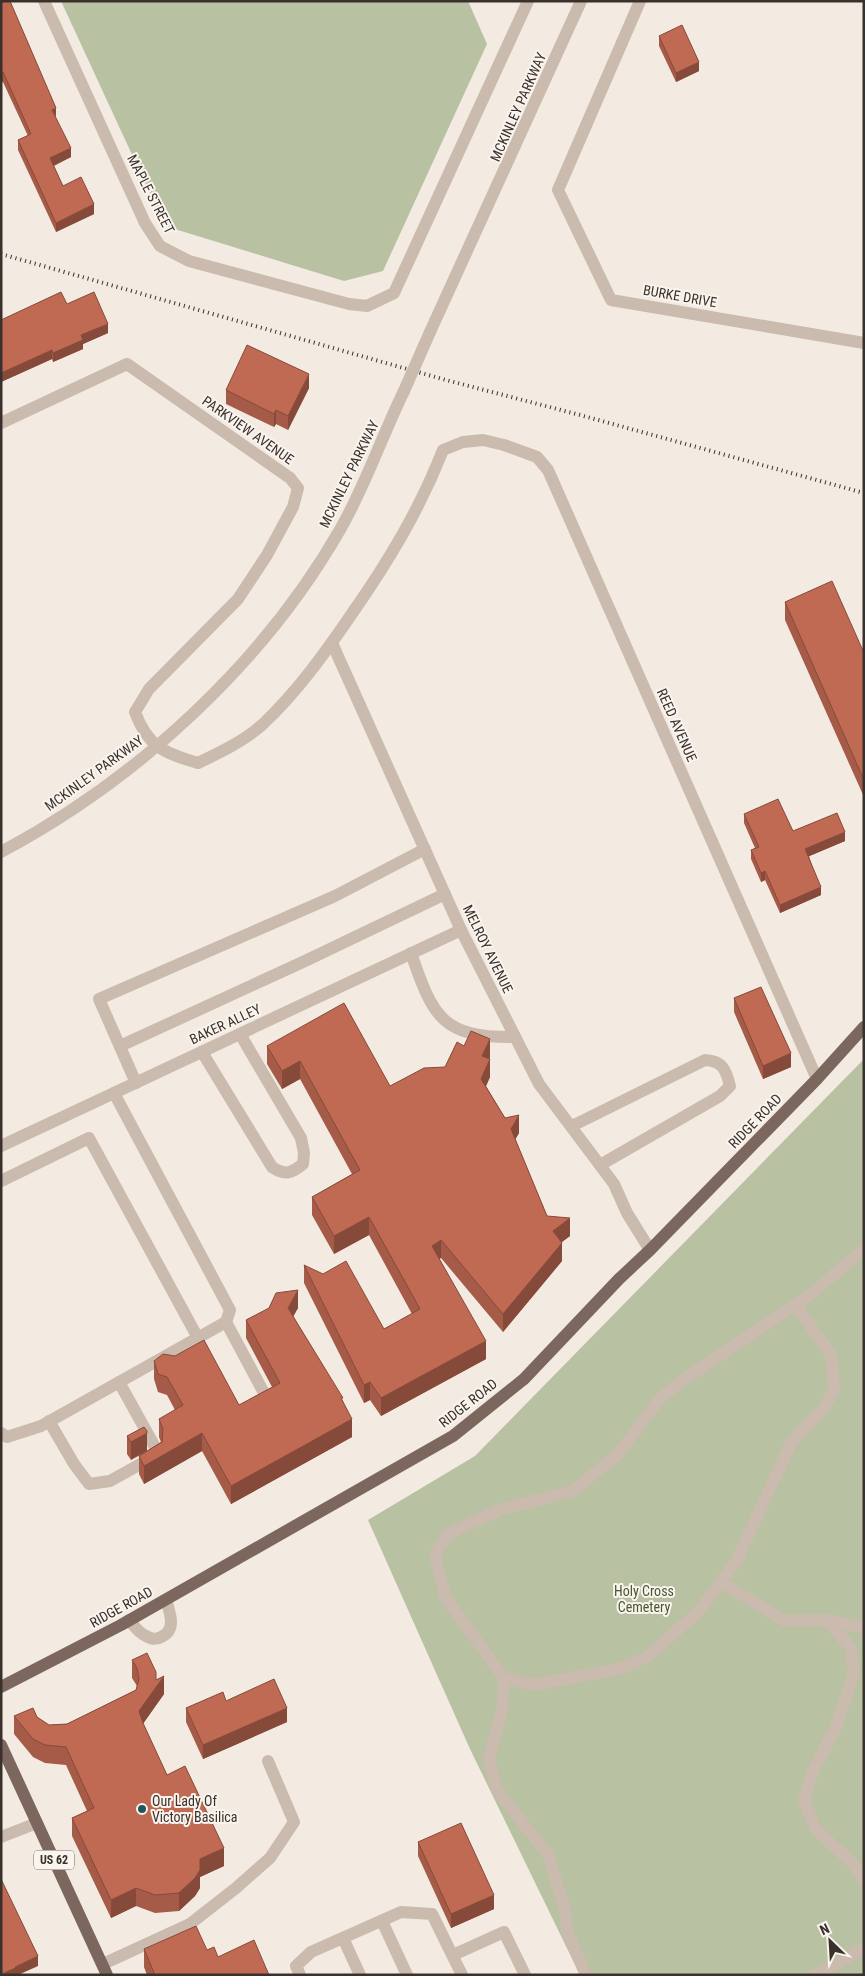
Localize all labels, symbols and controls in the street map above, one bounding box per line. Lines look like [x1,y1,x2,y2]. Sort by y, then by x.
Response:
street label: MCKINLEY PARKWAY [487,49,549,164]
street label: MAPLE STREET [124,152,178,236]
street label: BURKE DRIVE [642,282,718,310]
street label: PARKVIEW AVENUE [199,392,297,468]
street label: MCKINLEY PARKWAY [316,417,382,530]
street label: REED AVENUE [654,686,700,764]
street label: MCKINLEY PARKWAY [42,732,147,814]
street label: MELROY AVENUE [460,902,516,996]
street label: BAKER ALLEY [187,1000,264,1047]
street label: RIDGE ROAD [725,1091,785,1151]
street label: RIDGE ROAD [436,1375,500,1431]
street label: RIDGE ROAD [87,1583,155,1631]
park label: Holy Cross Cemetery [614,1583,674,1615]
place label: Our Lady Of Victory Basilica [152,1793,238,1825]
marker: Our Lady Of Victory Basilica [136,1803,148,1815]
road number: US 62 [34,1850,74,1870]
north arrow [805,1916,855,1966]
text: N [817,1920,832,1938]

